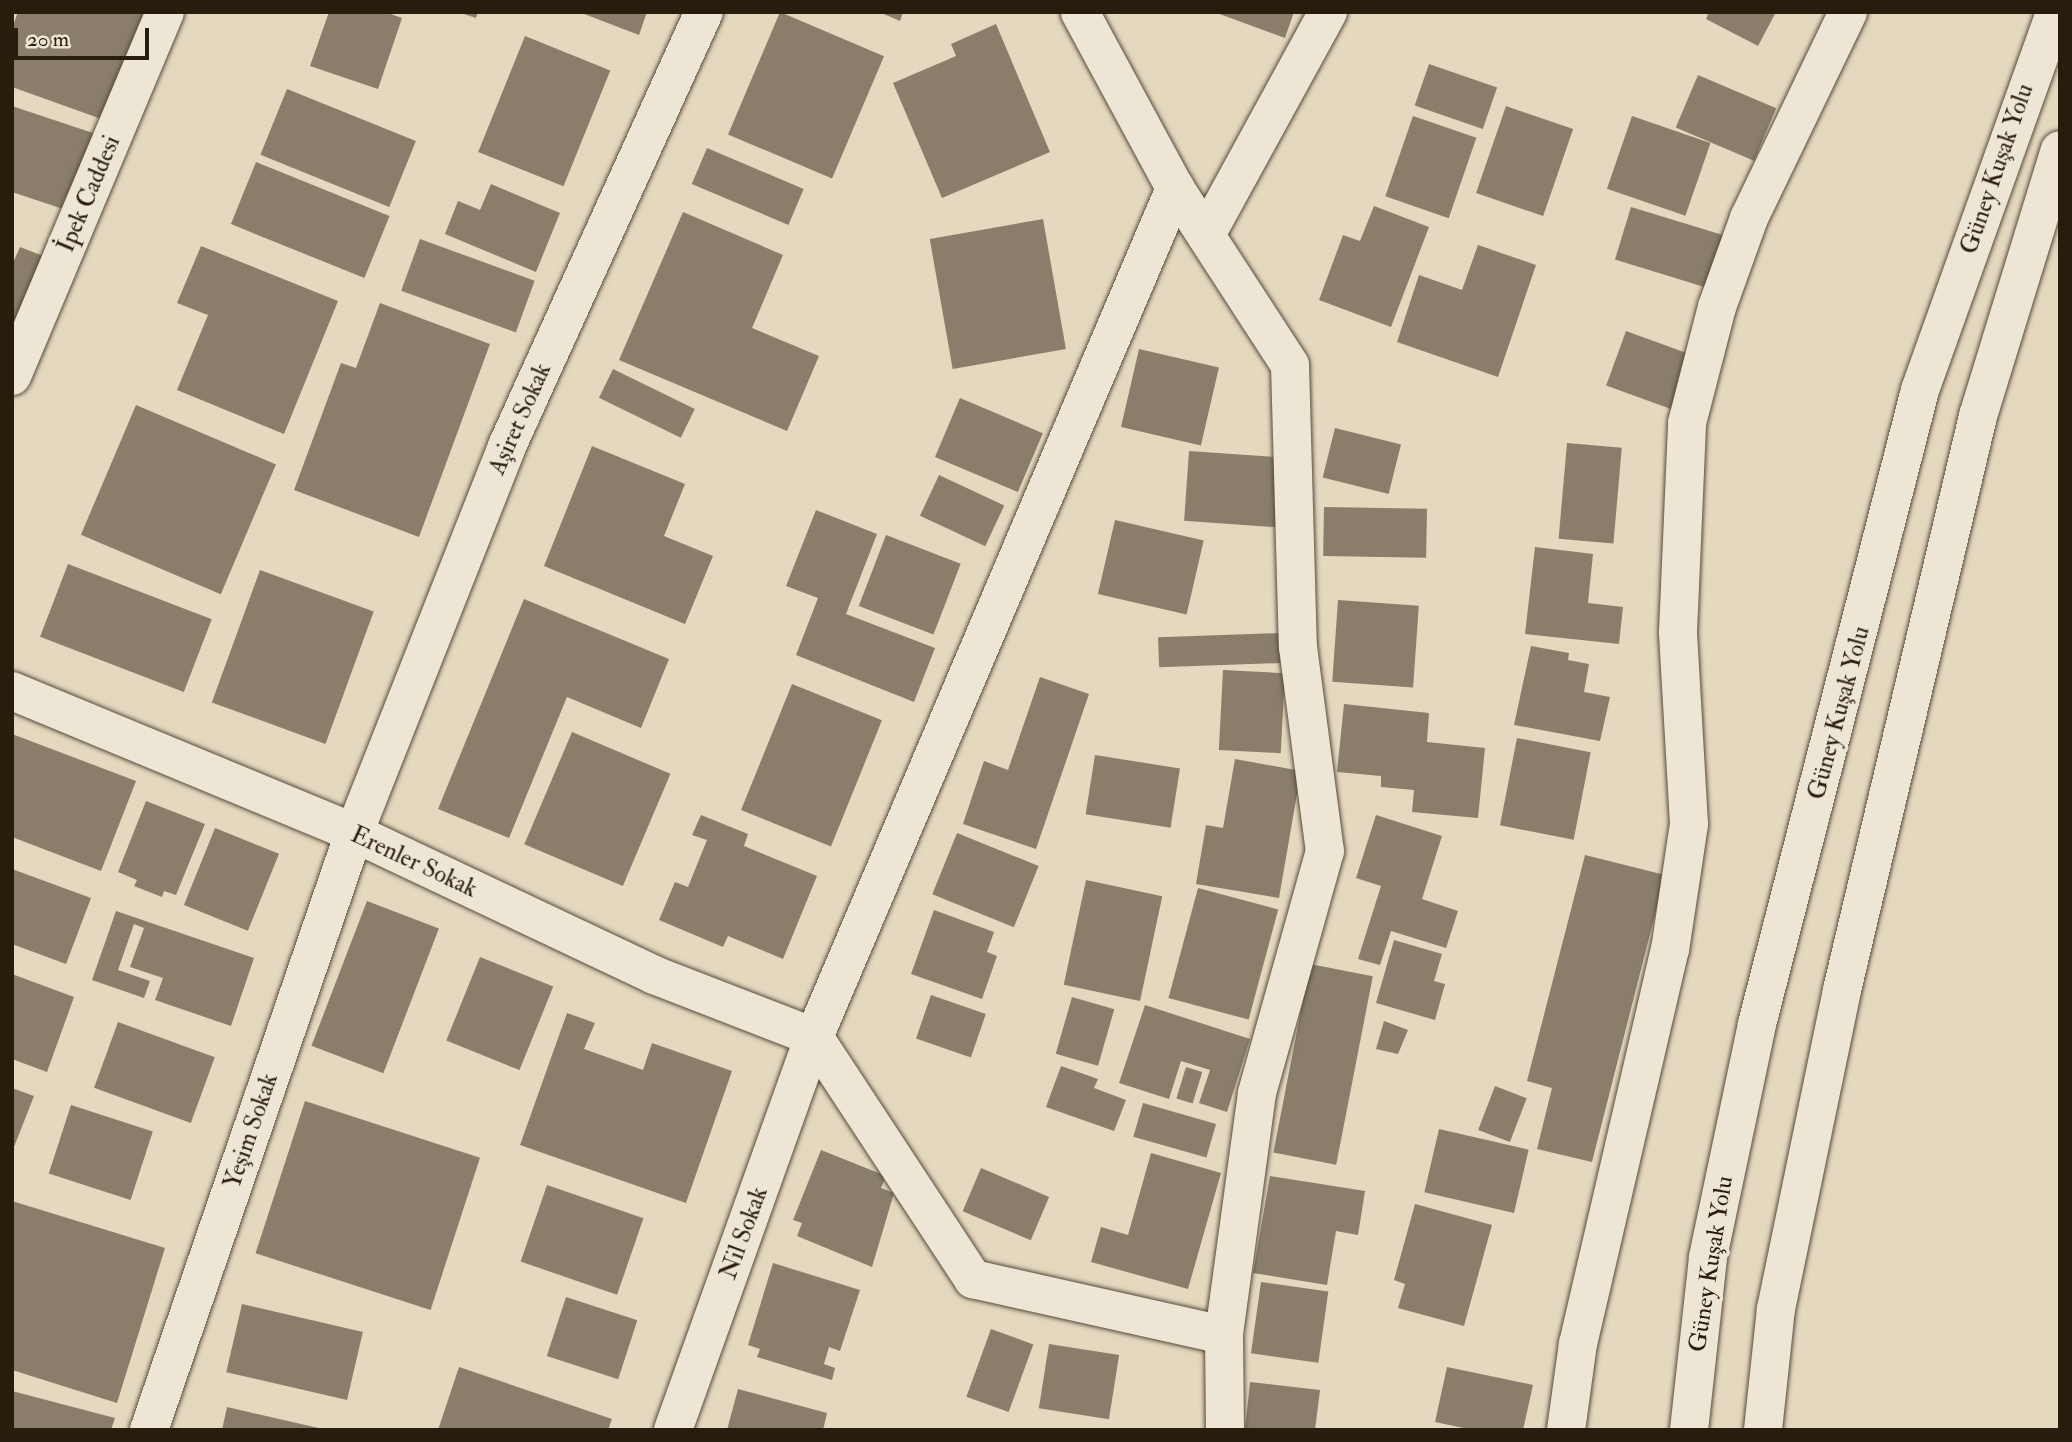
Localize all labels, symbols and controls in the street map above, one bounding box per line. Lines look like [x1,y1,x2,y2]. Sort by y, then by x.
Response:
scale bar [18,14,152,58]
text: 20 m [27,26,69,53]
street label: Güney Kuşak Yolu [1954,80,2040,258]
street label: İpek Caddesi [52,131,126,257]
street label: Aşiret Sokak [483,359,557,479]
street label: Güney Kuşak Yolu [1802,623,1876,803]
street label: Erenler Sokak [346,820,482,904]
street label: Yeşim Sokak [218,1070,284,1192]
street label: Güney Kuşak Yolu [1683,1174,1739,1354]
street label: Nil Sokak [714,1183,774,1283]

